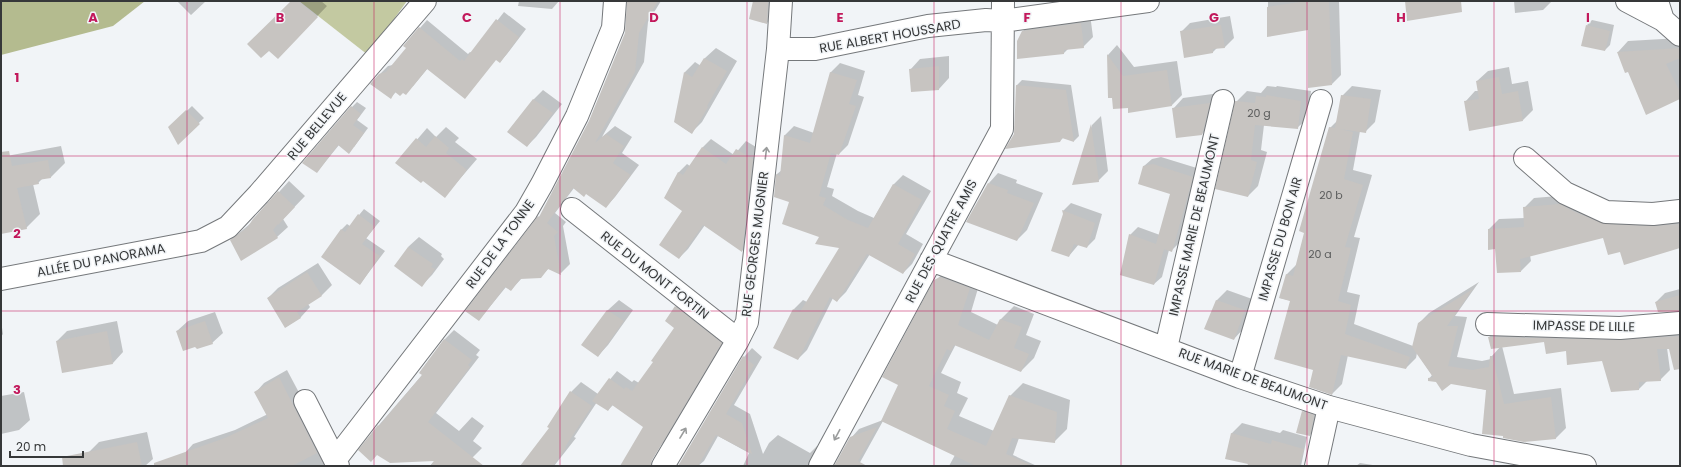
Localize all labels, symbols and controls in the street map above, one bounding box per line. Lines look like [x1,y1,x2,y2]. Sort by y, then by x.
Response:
text: A [88,8,98,27]
text: B [276,8,285,27]
text: C [462,8,472,27]
text: D [649,8,659,27]
text: F [1023,8,1031,27]
text: G [1209,8,1219,27]
text: H [1396,8,1406,27]
text: I [1586,8,1590,27]
street label: RUE ALBERT HOUSSARD [818,16,962,56]
text: 1 [15,68,19,87]
street label: RUE BELLEVUE [283,88,351,164]
house number: 20 g [1247,105,1271,121]
street label: IMPASSE MARIE DE BEAUMONT [1164,132,1224,318]
one-way arrow [762,147,770,160]
street label: RUE GEORGES MUGNIER [737,170,773,318]
street label: IMPASSE DU BON AIR [1253,175,1307,303]
street label: RUE DES QUATRE AMIS [900,176,982,306]
house number: 20 b [1319,187,1343,203]
street label: RUE DE LA TONNE [461,195,539,293]
text: 2 [13,224,21,243]
street label: RUE DU MONT FORTIN [597,226,713,324]
street label: ALLÉE DU PANORAMA [35,238,167,282]
house number: 20 a [1308,246,1332,262]
street label: IMPASSE DE LILLE [1533,316,1635,336]
street label: RUE MARIE DE BEAUMONT [1176,343,1330,415]
text: 3 [13,380,21,399]
one-way arrow [679,427,687,439]
one-way arrow [833,429,840,441]
scale bar [10,433,83,459]
text: 20 m [16,438,46,455]

